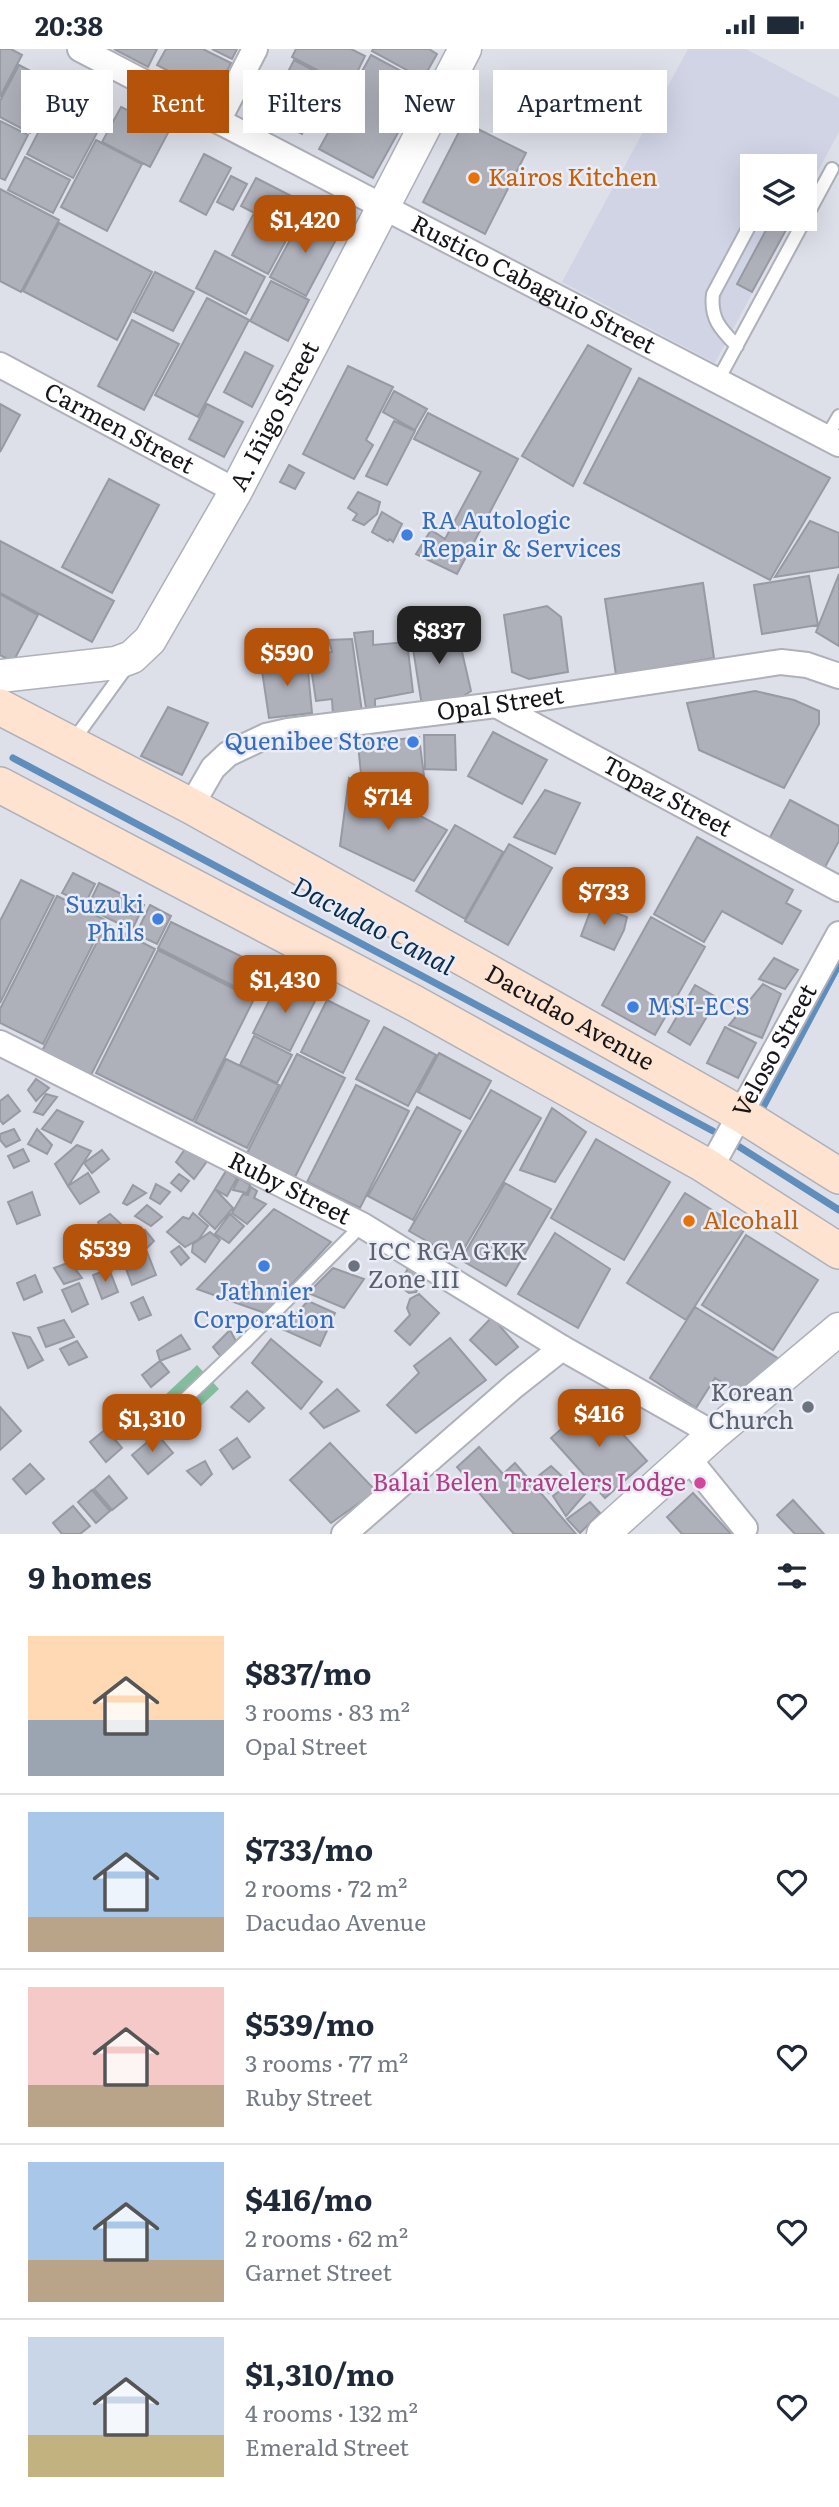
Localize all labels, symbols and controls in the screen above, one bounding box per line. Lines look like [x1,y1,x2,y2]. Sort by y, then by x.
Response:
text: 20:38 [35,5,103,44]
chip: Buy [21,70,113,133]
chip: Rent [127,70,229,133]
chip: Filters [243,70,365,133]
chip: New [379,70,479,133]
chip: Apartment [493,70,667,133]
map controls [740,154,817,231]
button: layers [740,154,817,231]
place label: Kairos Kitchen [488,158,658,193]
marker: Kairos Kitchen [466,170,482,186]
pin: $1,420 [248,195,362,255]
text: $1,420 [270,201,340,235]
street label: Rustico Cabaguio Street [406,205,663,361]
street label: A. Iñigo Street [219,333,326,496]
street label: Carmen Street [39,372,202,481]
place label: RA Autologic Repair & Services [421,501,621,564]
marker: RA Autologic Repair & Services [399,527,415,543]
pin: $837 [398,607,480,666]
text: $837 [413,612,465,646]
pin: $590 [246,629,328,688]
text: $590 [260,634,314,668]
street label: Opal Street [435,675,566,727]
place label: Quenibee Store [225,722,399,757]
marker: Quenibee Store [405,734,421,750]
street label: Topaz Street [597,745,740,844]
pin: $714 [347,773,429,832]
text: $714 [364,778,412,812]
water label: Dacudao Canal [286,865,463,983]
pin: $733 [563,867,645,927]
text: $733 [578,873,630,907]
place label: Suzuki Phils [65,885,144,948]
marker: Suzuki Phils [150,911,166,927]
street label: Dacudao Avenue [480,954,662,1077]
pin: $1,430 [228,955,342,1015]
text: $1,430 [250,961,320,995]
street label: Veloso Street [722,976,824,1123]
place label: MSI-ECS [647,987,750,1022]
marker: MSI-ECS [625,999,641,1015]
street label: Ruby Street [223,1141,358,1232]
place label: Alcohall [703,1201,799,1236]
marker: Alcohall [681,1213,697,1229]
pin: $539 [64,1225,146,1284]
text: $539 [79,1230,131,1264]
place label: ICC RGA GKK Zone III [368,1232,527,1295]
marker: Jathnier Corporation [256,1258,272,1274]
marker: ICC RGA GKK Zone III [346,1258,362,1274]
place label: Jathnier Corporation [193,1272,335,1335]
place label: Korean Church [708,1373,794,1436]
pin: $416 [558,1389,640,1449]
pin: $1,310 [95,1395,209,1454]
text: $416 [574,1395,624,1429]
marker: Korean Church [800,1399,816,1415]
text: $1,310 [118,1400,186,1434]
place label: Balai Belen Travelers Lodge [372,1463,686,1498]
marker: Balai Belen Travelers Lodge [692,1475,708,1491]
text: 9 homes [28,1554,152,1598]
icon: filters [773,1557,811,1595]
text: $837/mo [245,1650,371,1694]
icon: home [84,1664,168,1748]
icon: heart [773,1687,811,1725]
text: 3 rooms · 83 m² [245,1694,410,1728]
text: Opal Street [245,1728,367,1762]
text: $733/mo [245,1826,373,1870]
icon: home [84,1840,168,1924]
icon: heart [773,1863,811,1901]
text: 2 rooms · 72 m² [245,1870,407,1904]
text: Dacudao Avenue [245,1904,426,1938]
text: $539/mo [245,2001,374,2045]
icon: home [84,2015,168,2099]
icon: heart [773,2038,811,2076]
text: 3 rooms · 77 m² [245,2045,408,2079]
text: Ruby Street [245,2079,372,2113]
text: $416/mo [245,2176,373,2220]
icon: home [84,2190,168,2274]
icon: heart [773,2213,811,2251]
text: 2 rooms · 62 m² [245,2220,408,2254]
text: Garnet Street [245,2254,392,2288]
text: $1,310/mo [245,2351,394,2395]
icon: home [84,2365,168,2449]
icon: heart [773,2388,811,2426]
text: 4 rooms · 132 m² [245,2395,418,2429]
text: Emerald Street [245,2429,409,2463]

